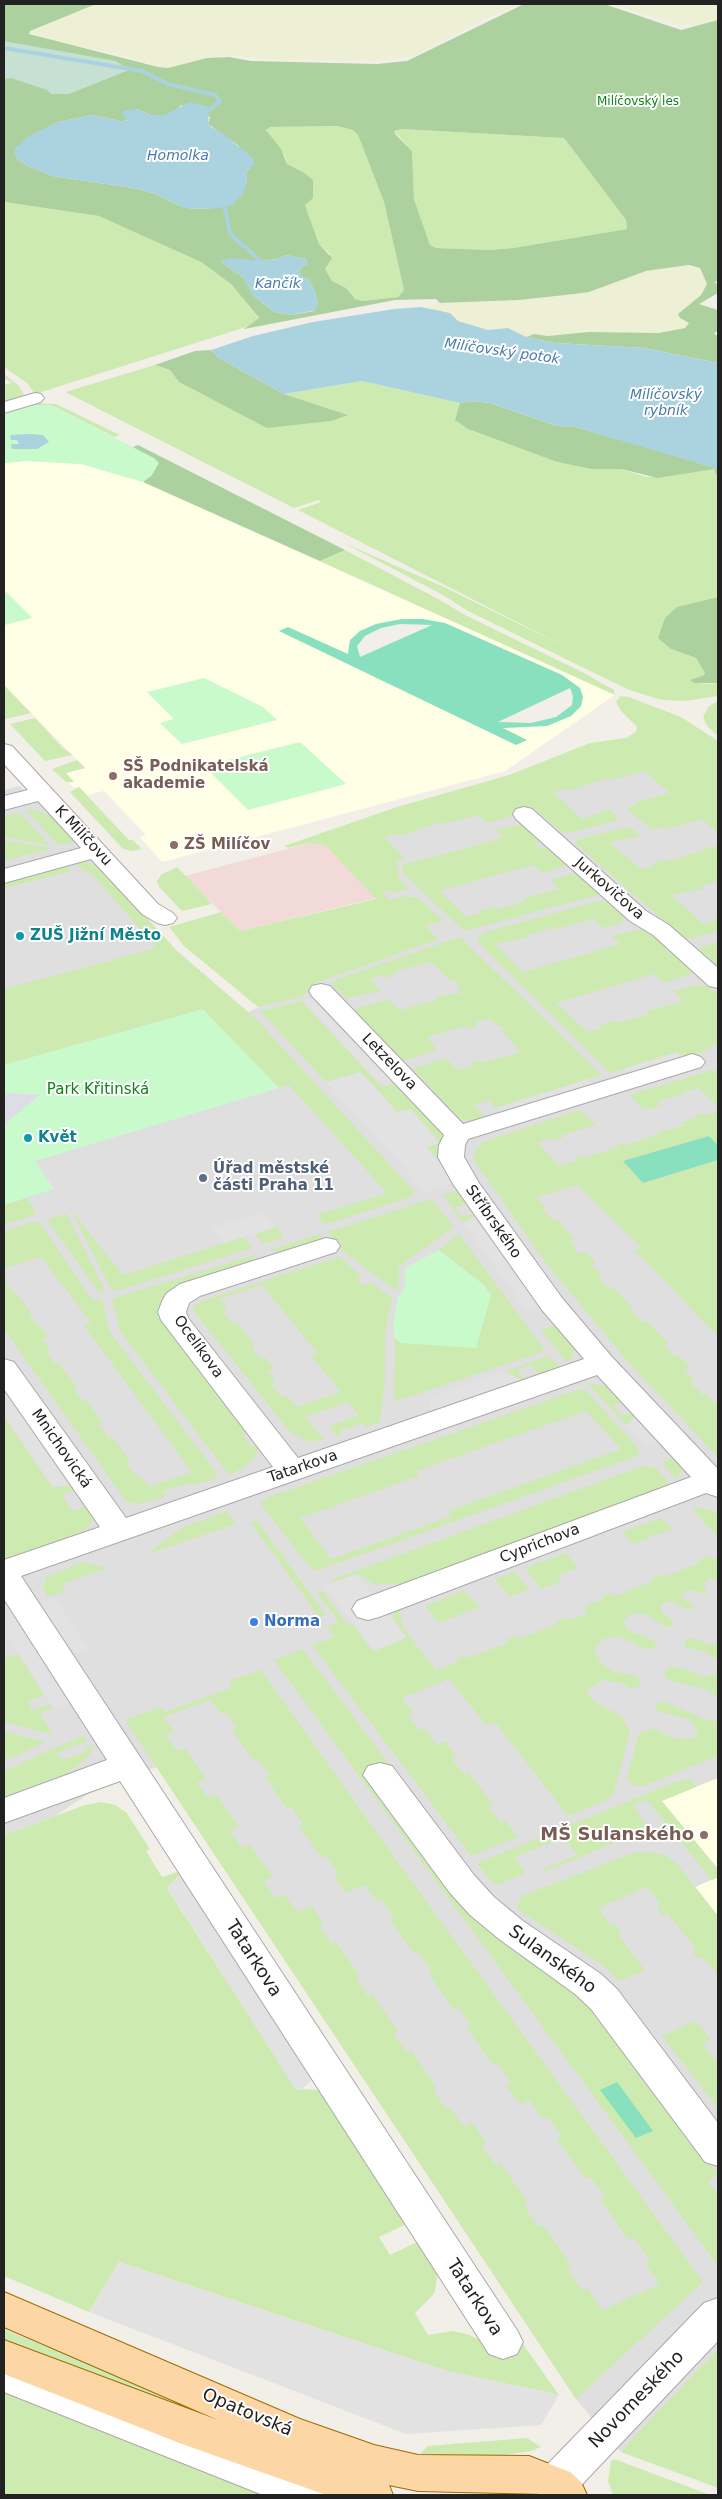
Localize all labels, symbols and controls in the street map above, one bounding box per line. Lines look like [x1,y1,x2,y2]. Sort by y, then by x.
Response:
park label: Milíčovský les [597,95,679,109]
water label: Homolka [147,148,209,164]
water label: Kančík [255,276,301,292]
water label: Milíčovský potok [443,336,561,368]
water label: Milíčovský rybník [630,387,702,420]
place label: SŠ Podnikatelská akademie [123,758,269,793]
marker: SŠ Podnikatelská akademie [107,770,119,782]
street label: K Milíčovu [51,802,115,870]
place label: ZŠ Milíčov [184,836,270,854]
marker: ZŠ Milíčov [168,839,180,851]
street label: Jurkovičova [571,854,647,924]
place label: ZUŠ Jižní Město [30,927,161,945]
marker: ZUŠ Jižní Město [14,930,26,942]
street label: Letzelova [358,1030,420,1094]
park label: Park Křitinská [47,1081,149,1099]
place label: Květ [38,1129,77,1147]
marker: Květ [22,1132,34,1144]
place label: Úřad městské části Praha 11 [213,1160,334,1195]
marker: Úřad městské části Praha 11 [197,1172,209,1184]
street label: Stříbrského [461,1182,525,1262]
street label: Ocelíkova [169,1312,227,1382]
street label: Mnichovická [27,1406,95,1492]
street label: Tatarkova [266,1447,340,1487]
street label: Cyprichova [497,1521,583,1567]
place label: Norma [264,1613,320,1631]
marker: Norma [248,1616,260,1628]
place label: MŠ Sulanského [540,1824,694,1846]
marker: MŠ Sulanského [698,1829,710,1841]
street label: Tatarkova [220,1917,286,2001]
street label: Sulanského [504,1921,600,1999]
street label: Tatarkova [441,2256,507,2340]
street label: Novomeského [585,2347,689,2453]
street label: Opatovská [199,2384,295,2442]

